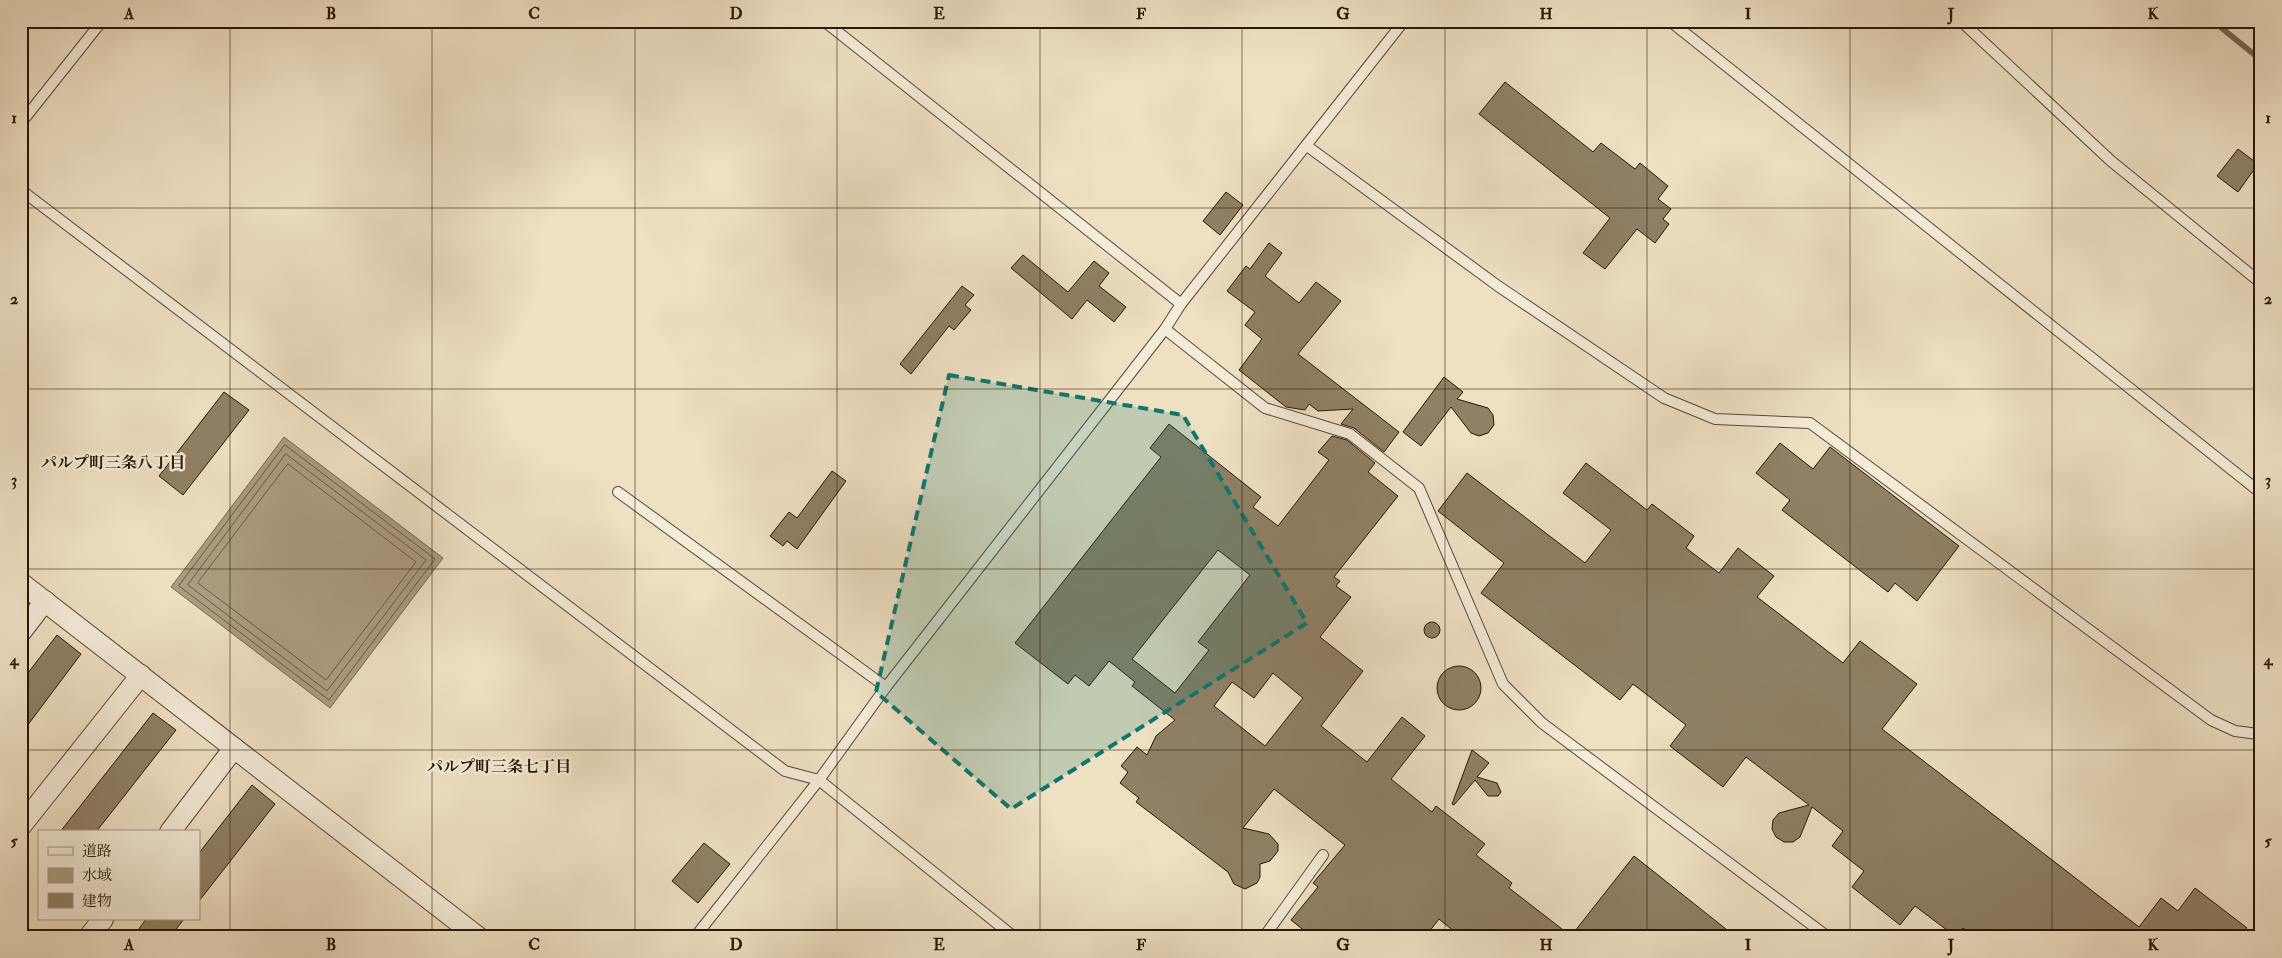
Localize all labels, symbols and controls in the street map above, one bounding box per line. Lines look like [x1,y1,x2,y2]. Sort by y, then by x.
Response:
text: A [123,4,135,24]
text: B [326,4,336,24]
text: C [528,4,540,24]
text: D [729,4,743,24]
text: E [933,4,945,24]
text: F [1136,4,1146,24]
text: G [1336,4,1350,24]
text: H [1539,4,1553,24]
text: I [1745,4,1752,24]
text: J [1947,4,1955,25]
text: K [2147,4,2159,24]
text: 1 [11,108,17,128]
text: 1 [2265,108,2271,128]
text: 2 [10,289,18,309]
text: 2 [2264,289,2272,309]
district label: パルプ町三条八丁目 [41,453,185,473]
text: 3 [11,470,17,490]
text: 3 [2265,470,2271,490]
text: 4 [9,650,20,670]
text: 4 [2263,650,2274,670]
district label: パルプ町三条七丁目 [427,757,571,777]
legend [38,830,200,920]
text: 5 [10,831,18,851]
text: 5 [2264,831,2272,851]
text: 道路 [82,842,112,861]
text: 水域 [82,866,112,885]
text: 建物 [82,892,112,911]
text: A [123,935,135,955]
text: B [326,935,336,955]
text: C [528,935,540,955]
text: D [729,935,743,955]
text: E [933,935,945,955]
text: F [1136,935,1146,955]
text: G [1336,935,1350,955]
text: H [1539,935,1553,955]
text: I [1745,935,1752,955]
text: J [1947,935,1955,956]
text: K [2147,935,2159,955]

